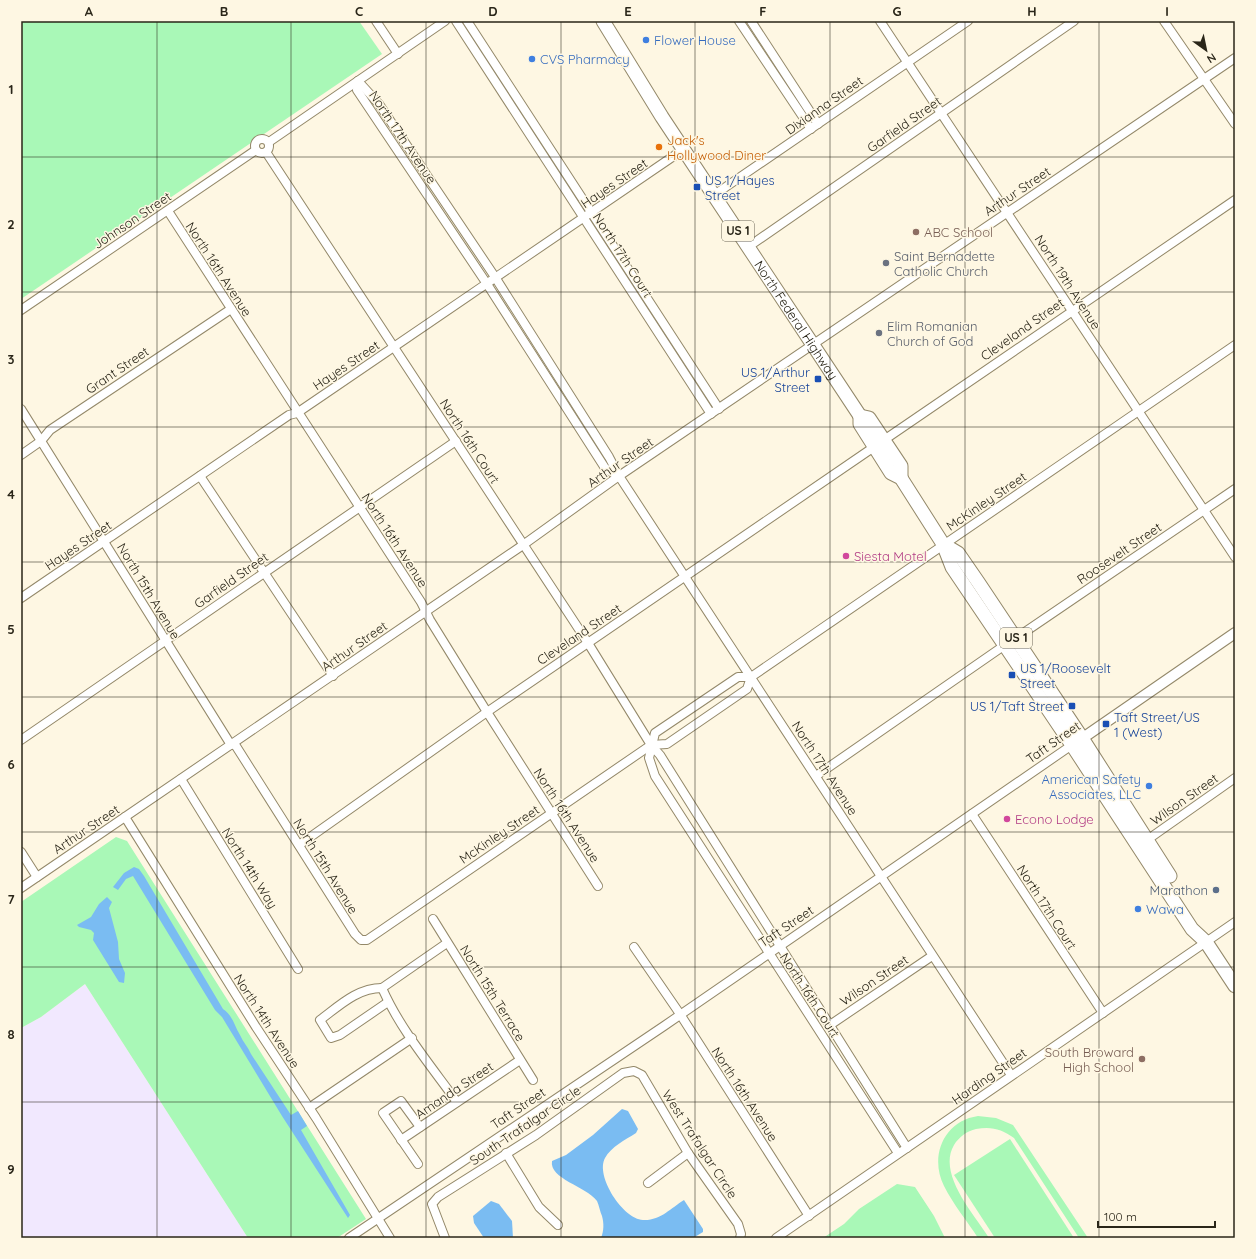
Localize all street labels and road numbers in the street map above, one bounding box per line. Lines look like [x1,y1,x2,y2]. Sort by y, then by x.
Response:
street label: Dixianna Street [782,72,866,138]
street label: North 17th Avenue [366,87,440,187]
street label: Garfield Street [864,93,944,155]
street label: Hayes Street [578,155,650,211]
street label: Arthur Street [981,163,1053,219]
street label: Johnson Street [90,188,174,252]
street label: North 17th Court [590,210,656,300]
street label: North 16th Avenue [183,219,255,319]
road number: US 1 [722,221,754,241]
street label: North 19th Avenue [1031,232,1105,332]
street label: North Federal Highway [751,257,842,382]
street label: Cleveland Street [977,294,1067,364]
street label: Hayes Street [310,337,382,393]
street label: Grant Street [82,343,152,397]
street label: North 16th Court [437,396,503,486]
street label: Arthur Street [584,433,656,491]
street label: McKinley Street [943,468,1029,534]
street label: North 16th Avenue [359,490,431,590]
street label: Hayes Street [42,517,114,573]
street label: Roosevelt Street [1074,519,1164,587]
street label: North 15th Avenue [114,540,184,642]
street label: Garfield Street [191,549,271,611]
street label: Cleveland Street [534,600,624,668]
street label: Arthur Street [318,617,390,675]
road number: US 1 [1000,628,1032,648]
street label: Taft Street [1023,717,1083,767]
street label: North 17th Avenue [789,718,861,818]
street label: North 16th Avenue [531,765,603,865]
street label: Wilson Street [1147,770,1221,828]
street label: Arthur Street [50,801,122,857]
street label: McKinley Street [456,801,542,867]
street label: North 15th Avenue [290,815,362,917]
street label: North 14th Way [219,825,281,911]
street label: North 17th Court [1014,862,1080,952]
street label: Taft Street [756,902,816,950]
street label: North 15th Terrace [457,942,529,1044]
street label: North 16th Court [777,950,843,1040]
street label: Wilson Street [837,951,911,1009]
street label: North 14th Avenue [231,971,303,1071]
street label: North 16th Avenue [709,1044,781,1144]
street label: Harding Street [949,1044,1029,1108]
street label: Amanda Street [412,1058,496,1122]
street label: South Trafalgar Circle [466,1082,584,1168]
street label: Taft Street [488,1084,548,1132]
street label: West Trafalgar Circle [659,1087,741,1201]

